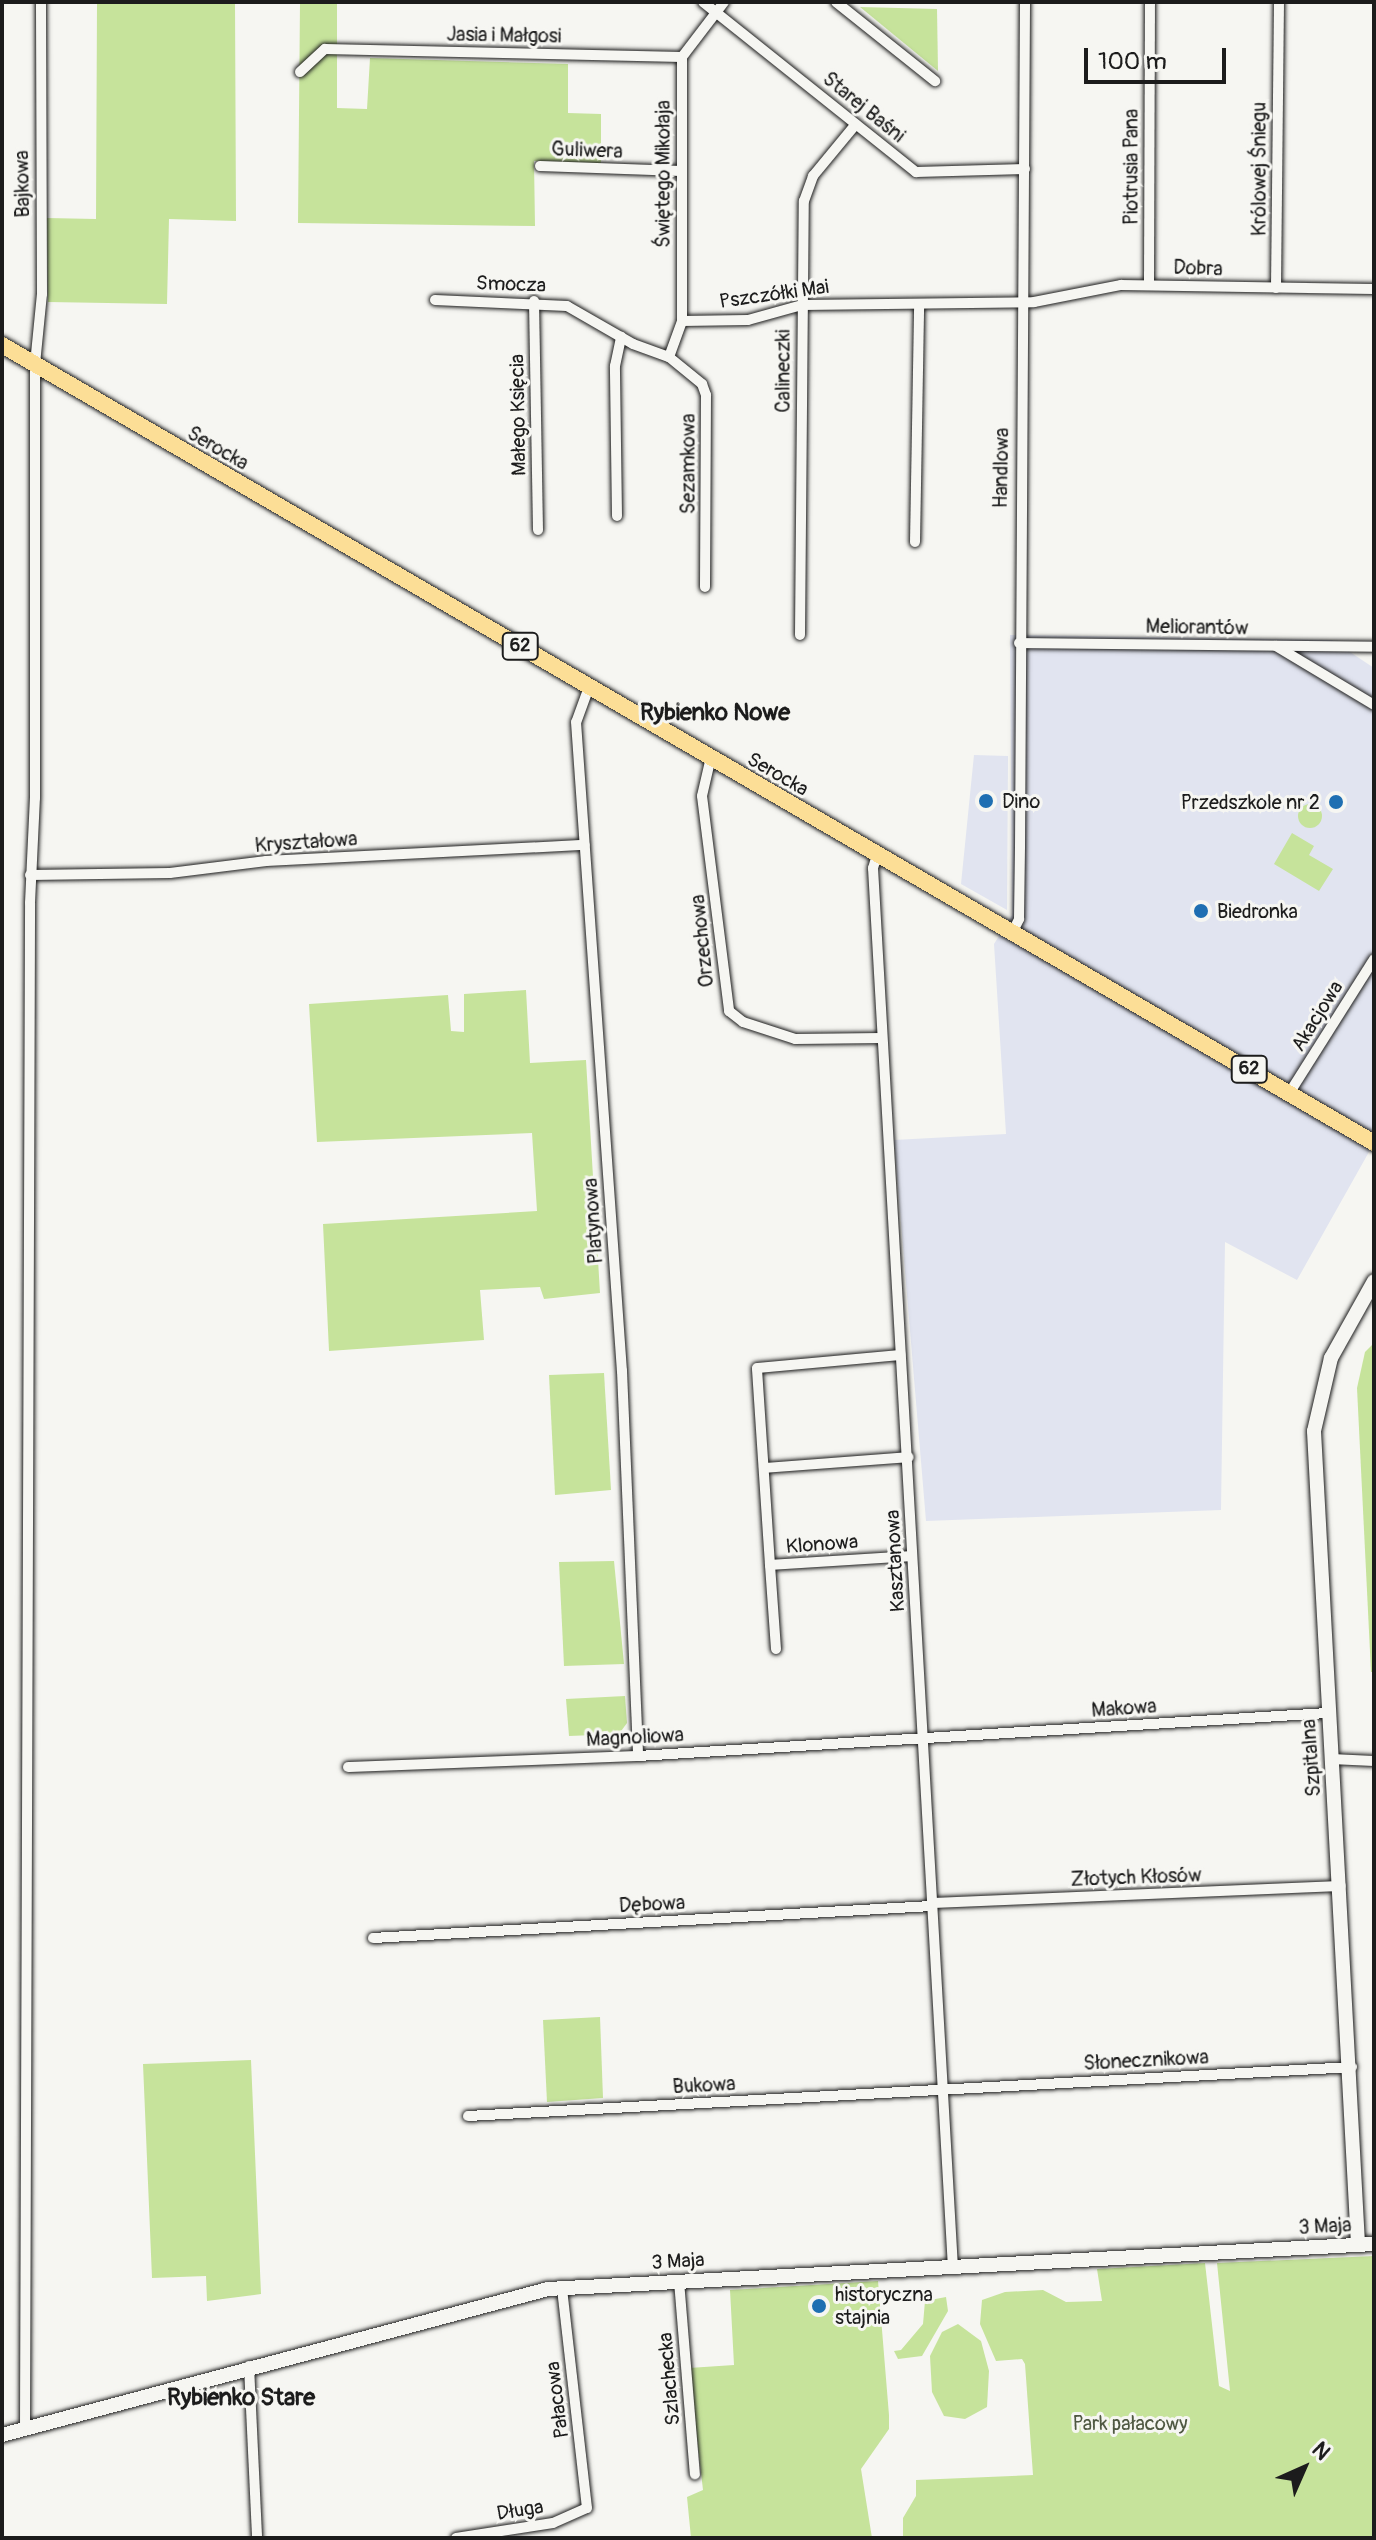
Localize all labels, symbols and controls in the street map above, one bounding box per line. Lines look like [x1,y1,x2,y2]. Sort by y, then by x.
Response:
street label: Jasia i Małgosi [446,22,562,48]
scale bar [1088,32,1230,82]
text: 100 m [1098,47,1167,76]
street label: Starej Baśni [818,67,910,147]
street label: Świętego Mikołaja [651,100,675,248]
street label: Królowej Śniegu [1247,102,1271,236]
street label: Piotrusia Pana [1119,109,1143,225]
street label: Guliwera [551,137,623,163]
street label: Bajkowa [9,150,35,218]
street label: Dobra [1173,255,1223,281]
street label: Smocza [476,271,546,297]
street label: Pszczółki Mai [718,274,830,314]
street label: Calineczki [771,329,795,413]
street label: Małego Księcia [505,354,531,476]
street label: Sezamkowa [676,414,700,514]
street label: Serocka [183,421,253,475]
street label: Handlowa [988,428,1014,508]
street label: Meliorantów [1145,614,1249,640]
road number: 62 [500,632,540,660]
district label: Rybienko Nowe [640,699,790,727]
street label: Serocka [743,747,813,801]
place label: Dino [1002,789,1040,813]
place label: Przedszkole nr 2 [1181,790,1320,814]
marker: Dino [977,792,995,810]
marker: Przedszkole nr 2 [1327,793,1345,811]
street label: Kryształowa [254,826,358,858]
street label: Orzechowa [685,894,719,988]
place label: Biedronka [1217,899,1298,923]
marker: Biedronka [1192,902,1210,920]
street label: Akacjowa [1286,976,1348,1056]
road number: 62 [1229,1055,1269,1083]
street label: Platynowa [578,1177,608,1265]
street label: Kasztanowa [880,1509,910,1613]
street label: Klonowa [785,1530,859,1558]
street label: Makowa [1091,1694,1157,1722]
street label: Szpitalna [1296,1718,1326,1798]
street label: Magnoliowa [585,1722,685,1752]
street label: Złotych Kłosów [1070,1863,1202,1891]
street label: Dębowa [618,1890,686,1918]
street label: Słonecznikowa [1083,2045,1209,2075]
street label: Bukowa [672,2071,736,2099]
street label: 3 Maja [1298,2213,1352,2239]
street label: 3 Maja [651,2248,705,2274]
place label: historyczna stajnia [835,2282,933,2329]
marker: historyczna stajnia [810,2297,828,2315]
street label: Szlachecka [653,2331,685,2427]
street label: Pałacowa [540,2360,574,2440]
district label: Rybienko Stare [167,2384,315,2412]
park label: Park pałacowy [1072,2411,1188,2435]
north arrow [1264,2428,1344,2508]
text: N [1306,2436,1336,2466]
street label: Długa [495,2494,545,2526]

